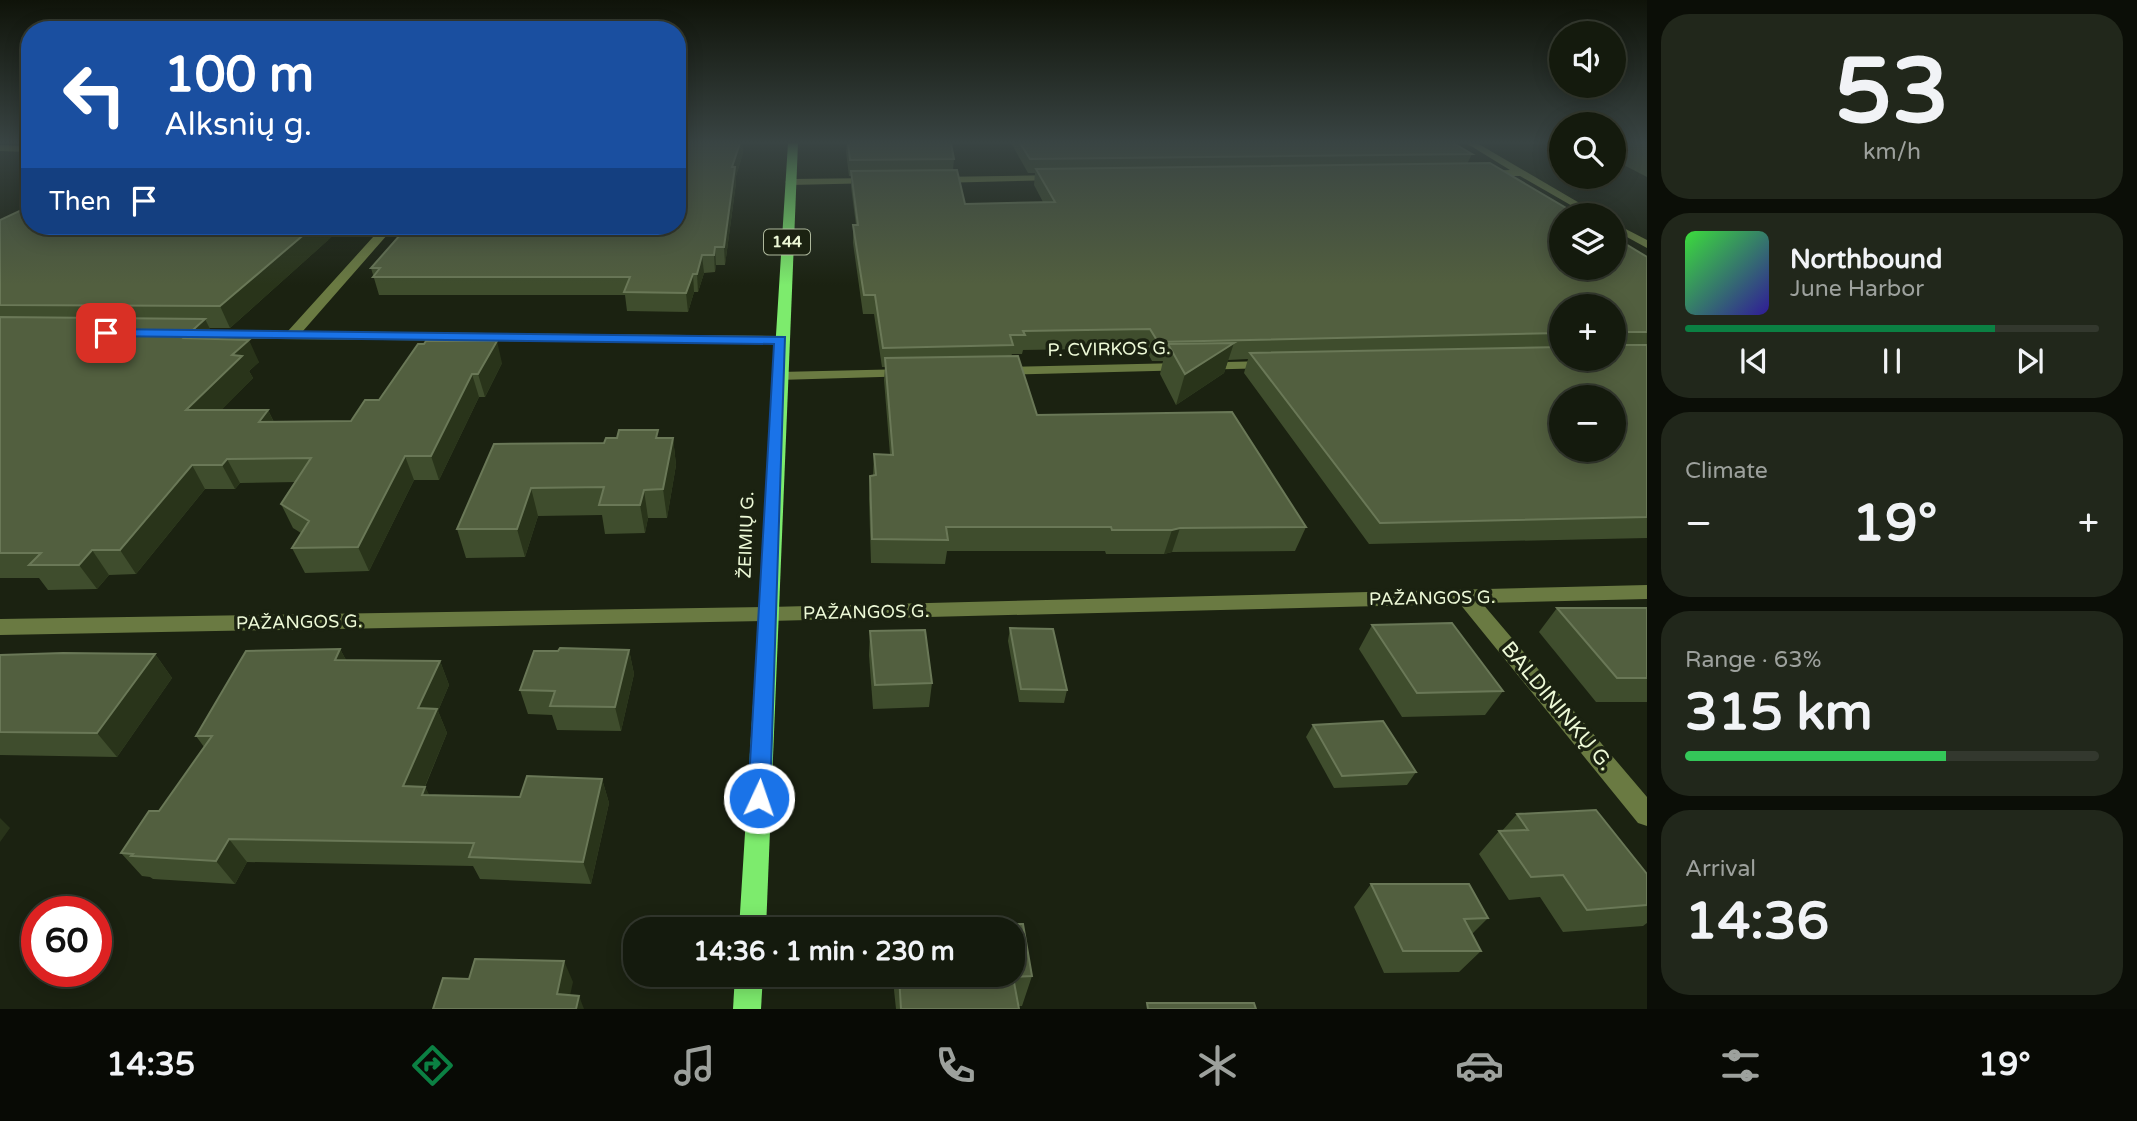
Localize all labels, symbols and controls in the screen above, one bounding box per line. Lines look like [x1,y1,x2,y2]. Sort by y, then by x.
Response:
map controls [1549,21,1626,462]
button: sound [1549,21,1626,98]
text: 53 [1835,37,1949,147]
text: 100 m [164,46,314,105]
icon: left [49,49,140,140]
text: Alksnių g. [164,106,312,144]
button: search [1549,112,1626,189]
text: km/h [1863,138,1921,166]
icon: arrive [125,182,163,220]
text: Then [49,186,111,217]
button: layers [1549,203,1626,280]
road number: 144 [764,230,810,254]
text: Northbound [1790,244,1942,275]
text: June Harbor [1790,275,1924,303]
button: + [1549,294,1626,371]
pin [76,303,136,363]
icon: arrive [87,314,125,352]
street label: P. CVIRKOS G. [1047,337,1171,361]
icon: previous [1735,342,1773,380]
icon: pause [1873,342,1911,380]
icon: next [2011,342,2049,380]
button: − [1549,385,1626,462]
text: Climate [1685,457,1768,485]
street label: ŽEIMIŲ G. [733,491,759,579]
text: 19° [1852,492,1937,555]
text: − [1685,501,1712,547]
text: + [2078,501,2099,547]
street label: PAŽANGOS G. [1369,586,1495,610]
street label: PAŽANGOS G. [803,600,929,624]
street label: PAŽANGOS G. [236,610,362,634]
street label: BALDININKŲ G. [1496,636,1618,776]
text: Range · 63% [1685,646,1821,674]
text: 315 km [1685,681,1873,744]
position arrow [722,761,796,835]
text: Arrival [1685,855,1756,883]
text: 14:36 [1685,890,1829,953]
speed limit sign: 60 [21,896,112,987]
text: 14:36 · 1 min · 230 m [693,936,955,967]
icon: directions [408,1041,457,1090]
icon: music [670,1041,719,1090]
icon: phone [931,1041,980,1090]
icon: climate [1193,1041,1242,1090]
icon: car [1455,1041,1504,1090]
icon: filters [1716,1041,1765,1090]
text: 14:35 [106,1046,195,1084]
text: 19° [1978,1046,2031,1084]

